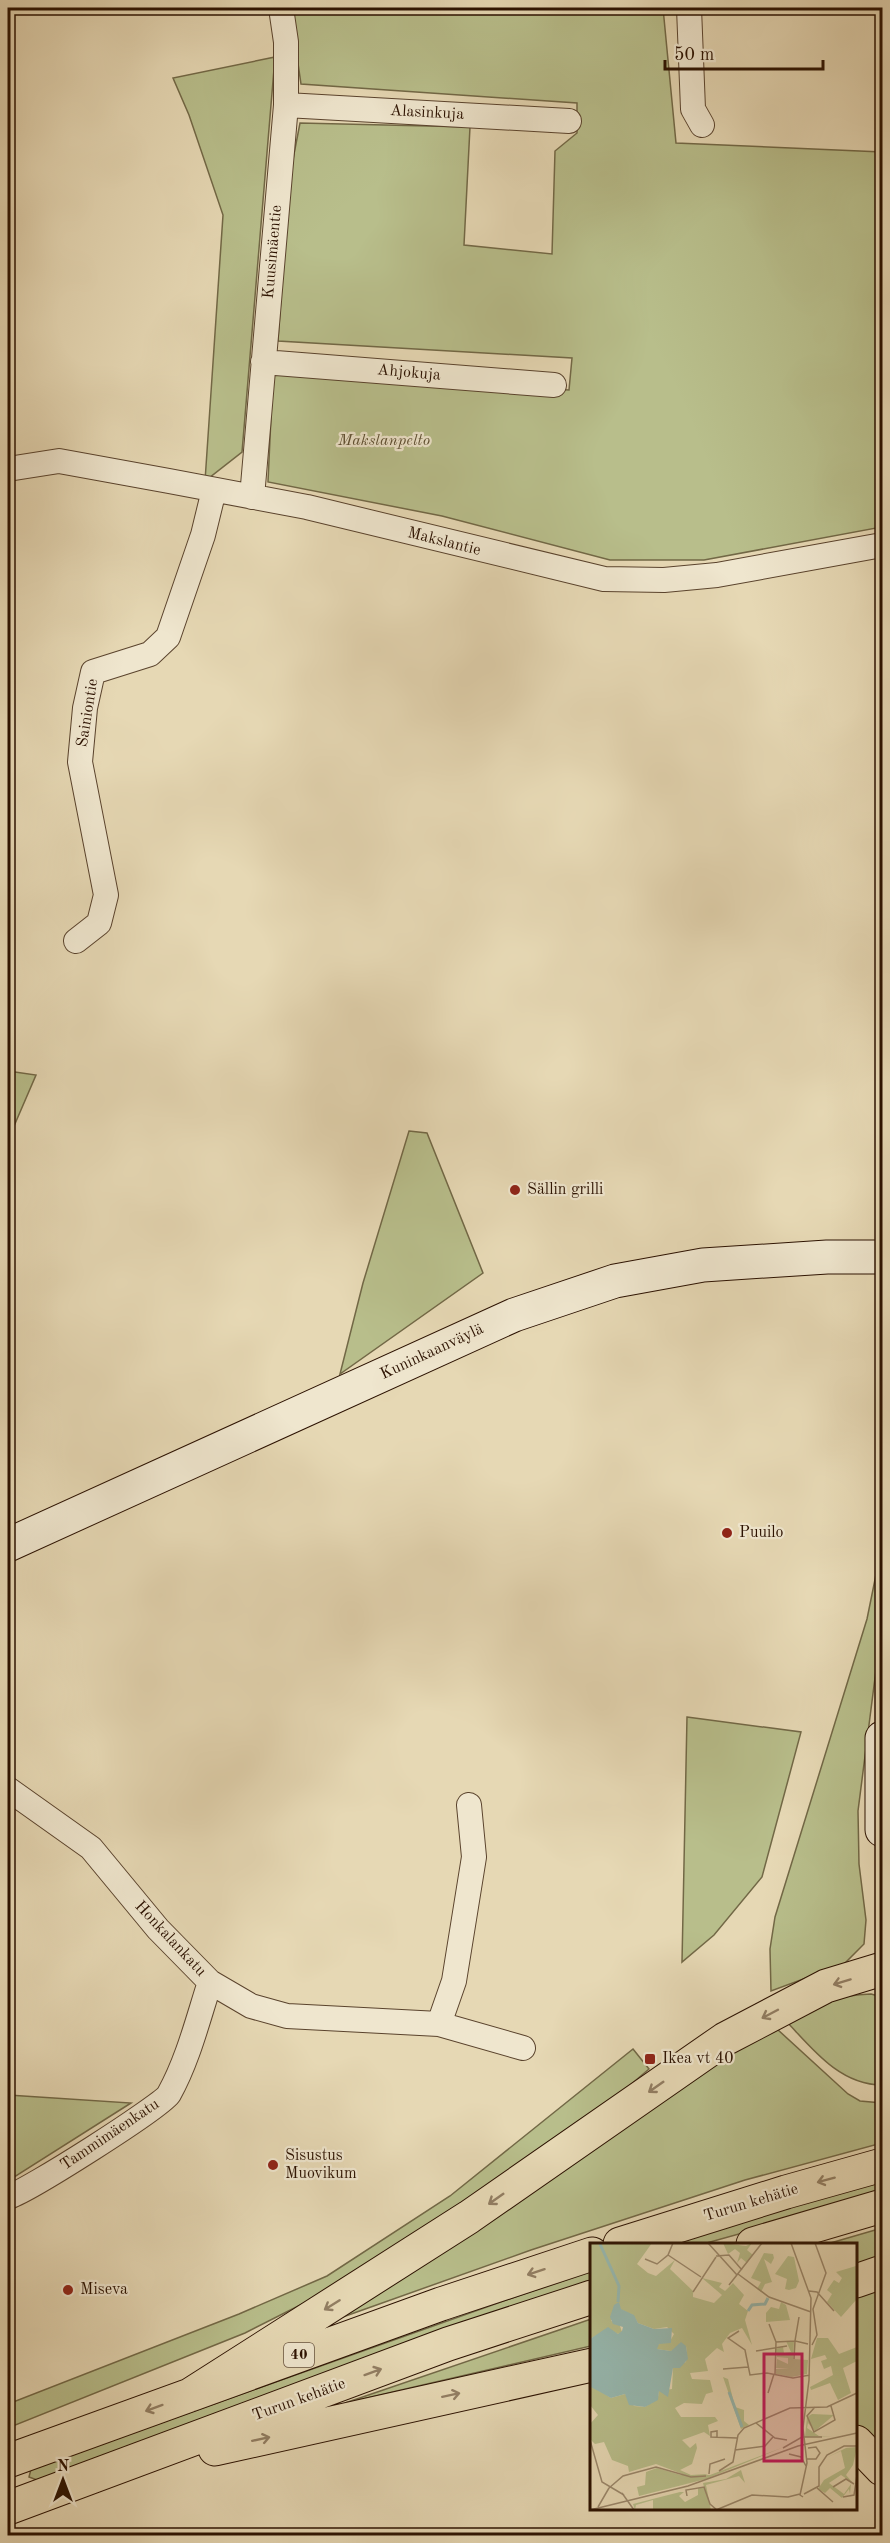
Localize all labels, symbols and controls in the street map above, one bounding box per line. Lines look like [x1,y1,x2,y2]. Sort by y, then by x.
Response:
scale bar [665,33,822,71]
text: 50 m [674,46,714,64]
street label: Alasinkuja [390,103,465,123]
street label: Kuusimäentie [261,204,285,300]
street label: Ahjokuja [376,362,442,384]
park label: Makslanpelto [337,433,430,449]
street label: Makslantie [406,525,482,559]
street label: Sainiontie [75,678,101,748]
place label: Sällin grilli [527,1182,603,1198]
marker: Sällin grilli [508,1183,522,1197]
street label: Kuninkaanväylä [378,1321,486,1383]
place label: Puuilo [739,1525,784,1541]
marker: Puuilo [720,1526,734,1540]
street label: Honkalankatu [131,1898,209,1980]
one-way arrow [833,1977,852,1988]
one-way arrow [762,2009,780,2020]
place label: Ikea vt 40 [662,2051,734,2067]
marker: Ikea vt 40 [643,2052,657,2066]
one-way arrow [648,2081,664,2094]
street label: Tammimäenkatu [58,2096,163,2174]
place label: Sisustus Muovikum [285,2148,357,2182]
marker: Sisustus Muovikum [266,2158,280,2172]
one-way arrow [817,2175,836,2187]
street label: Turun kehätie [702,2181,800,2225]
one-way arrow [488,2193,504,2205]
inset map [590,2243,857,2510]
one-way arrow [527,2268,546,2279]
place label: Miseva [80,2282,128,2298]
marker: Miseva [61,2283,75,2297]
one-way arrow [324,2299,341,2311]
road number: 40 [284,2343,314,2367]
one-way arrow [363,2366,382,2377]
street label: Turun kehätie [250,2376,348,2424]
one-way arrow [441,2389,461,2400]
one-way arrow [145,2403,164,2414]
one-way arrow [251,2433,271,2444]
north arrow [33,2450,93,2510]
text: N [57,2459,70,2475]

